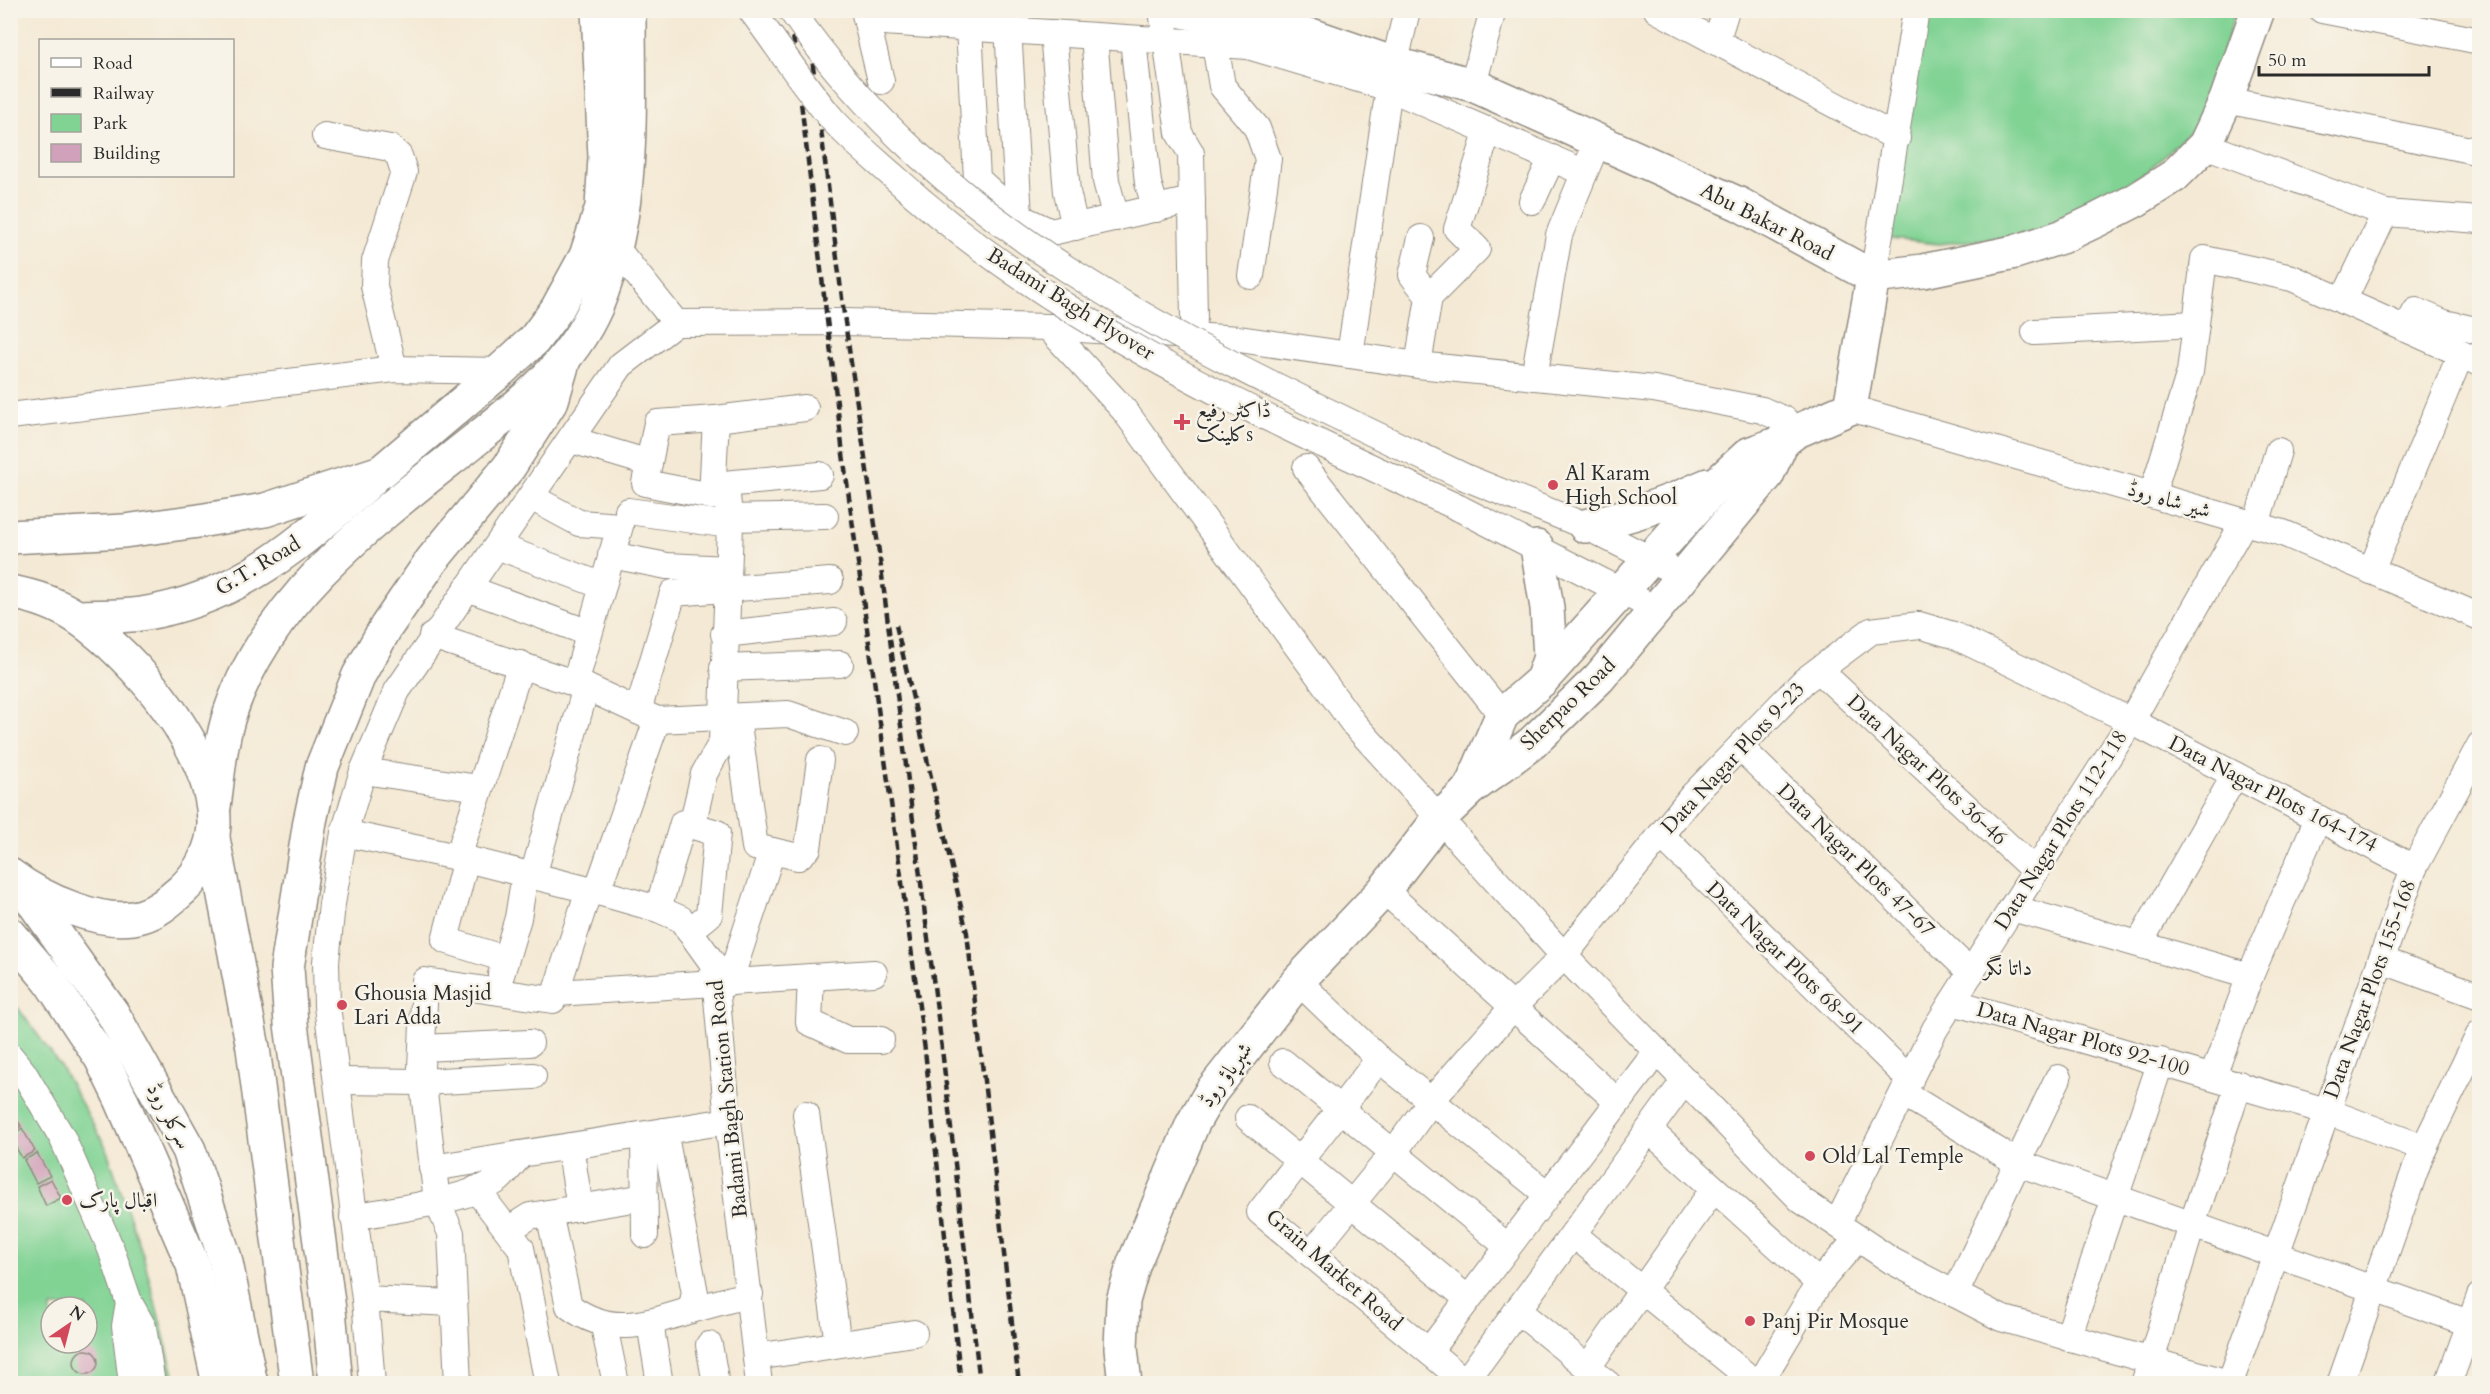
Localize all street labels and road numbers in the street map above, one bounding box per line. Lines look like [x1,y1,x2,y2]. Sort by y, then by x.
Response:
street label: Abu Bakar Road [1695,176,1839,268]
street label: Badami Bagh Flyover [982,241,1161,368]
street label: شیر شاہ روڈ [2124,474,2214,526]
street label: G.T. Road [210,529,306,603]
street label: Sherpao Road [1514,651,1622,757]
street label: Data Nagar Plots 9-23 [1655,675,1811,841]
street label: Data Nagar Plots 36-46 [1841,688,2013,852]
street label: Data Nagar Plots 112-118 [1988,724,2134,936]
street label: Data Nagar Plots 164-174 [2164,729,2383,859]
street label: Data Nagar Plots 47-67 [1771,777,1942,943]
street label: Data Nagar Plots 68-91 [1700,875,1870,1041]
street label: Data Nagar Plots 155-168 [2317,876,2423,1102]
street label: Badami Bagh Station Road [701,979,755,1219]
street label: Data Nagar Plots 92-100 [1973,995,2193,1083]
street label: شېرپاؤ روڈ [1192,1036,1260,1114]
street label: سرکلر روڈ [139,1078,199,1154]
street label: Grain Market Road [1259,1202,1409,1338]

